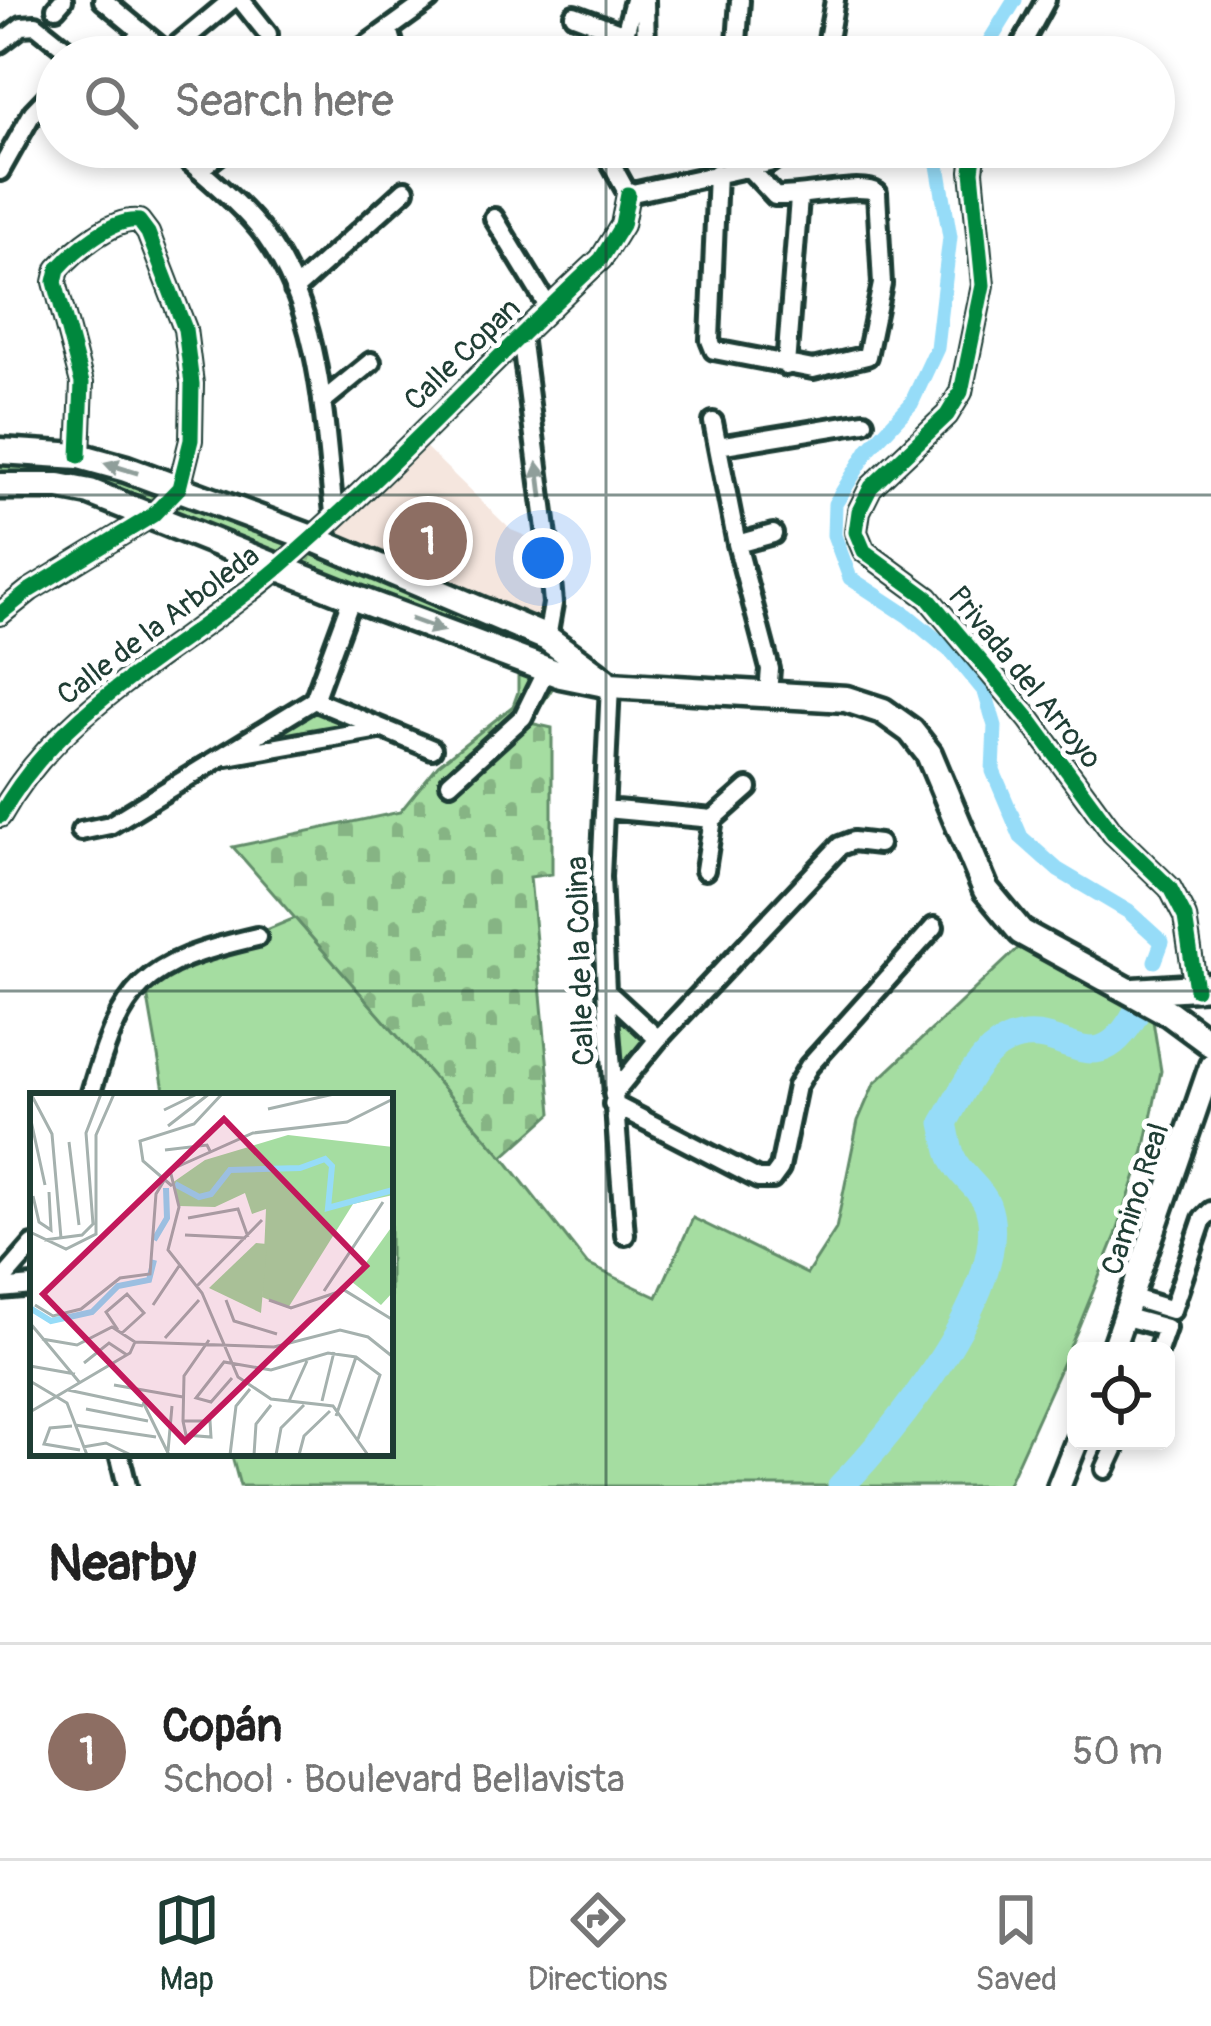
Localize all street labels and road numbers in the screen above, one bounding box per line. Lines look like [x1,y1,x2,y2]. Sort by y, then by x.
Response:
street label: Calle Copan [397,290,528,419]
street label: Calle de la Arboleda [50,537,267,713]
street label: Privada del Arroyo [940,579,1110,776]
street label: Calle de la Colina [558,856,603,1066]
street label: Camino Real [1094,1118,1177,1280]

